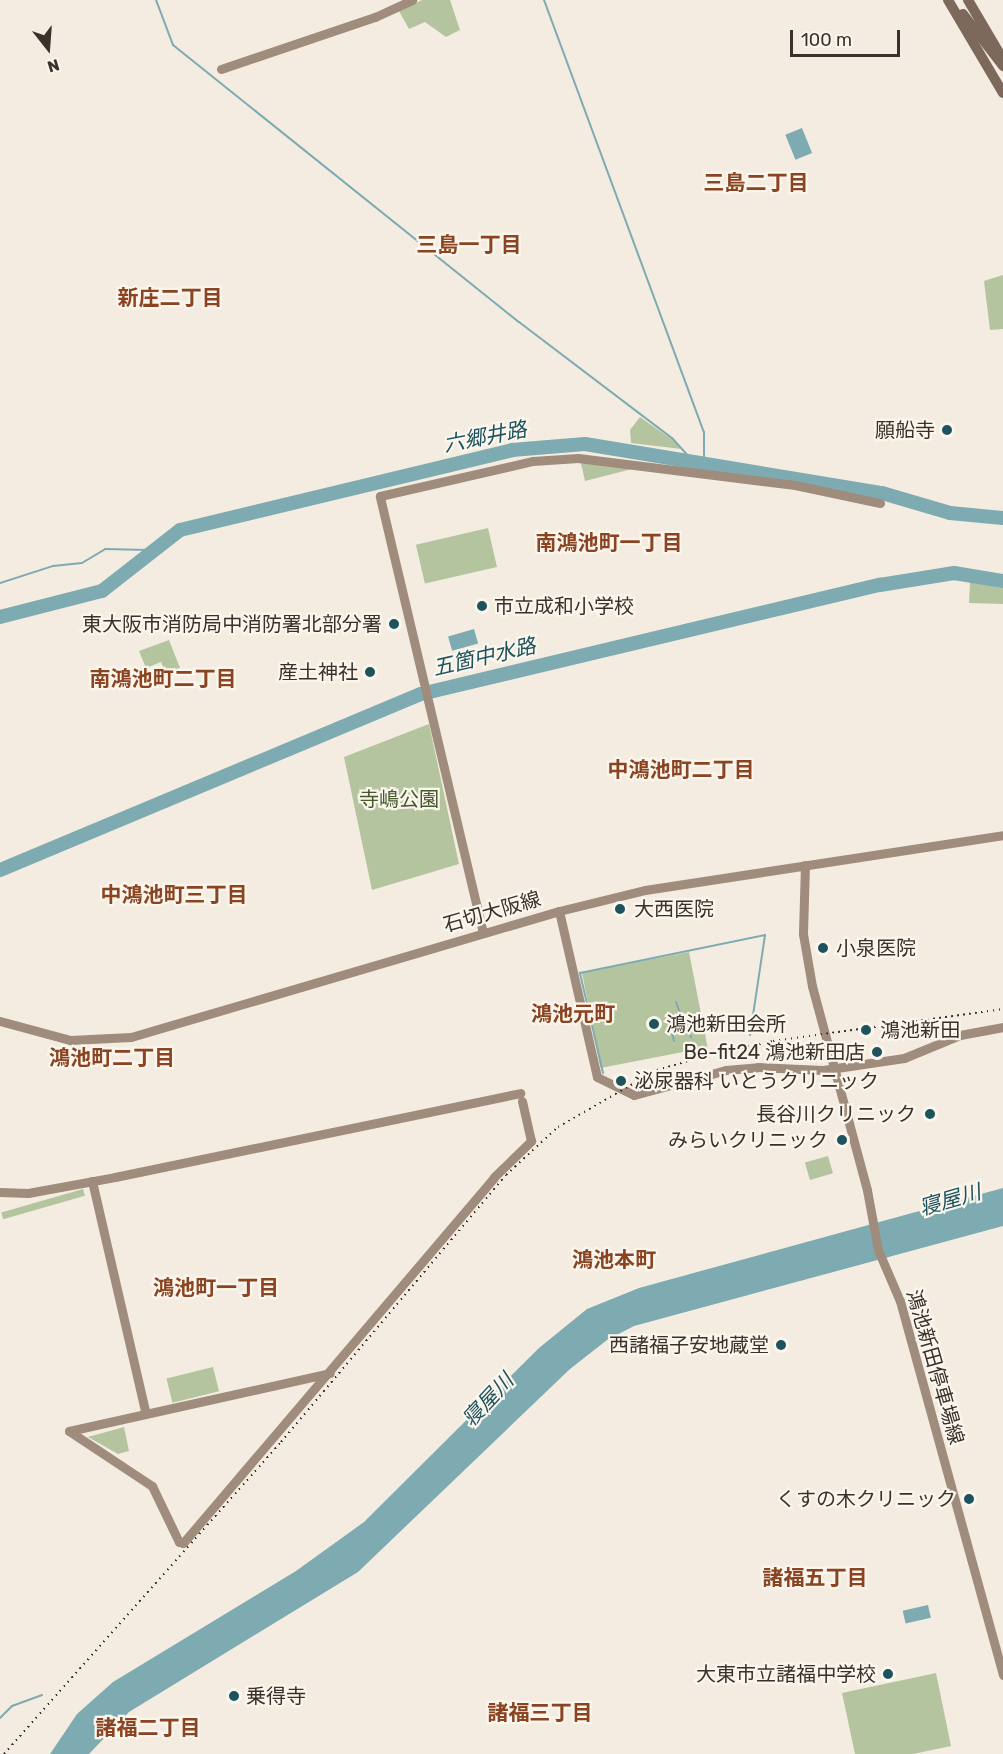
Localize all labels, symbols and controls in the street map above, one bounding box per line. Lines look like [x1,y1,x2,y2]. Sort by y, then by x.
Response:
north arrow [18,18,78,78]
scale bar [793,18,902,56]
text: 100 m [801,29,852,51]
text: N [45,55,62,76]
district label: 三島二丁目 [704,170,808,196]
district label: 三島一丁目 [417,232,521,258]
district label: 新庄二丁目 [118,285,222,311]
water label: 六郷井路 [441,417,529,457]
place label: 願船寺 [875,418,935,442]
marker: 願船寺 [940,423,954,437]
district label: 南鴻池町一丁目 [536,530,682,556]
place label: 市立成和小学校 [494,594,634,618]
marker: 市立成和小学校 [475,599,489,613]
place label: 東大阪市消防局中消防署北部分署 [82,612,382,636]
marker: 東大阪市消防局中消防署北部分署 [387,617,401,631]
water label: 五箇中水路 [430,633,538,681]
place label: 産土神社 [278,660,358,684]
marker: 産土神社 [363,665,377,679]
district label: 南鴻池町二丁目 [90,666,236,692]
district label: 中鴻池町二丁目 [608,757,754,783]
park label: 寺嶋公園 [359,787,439,811]
district label: 中鴻池町三丁目 [101,882,247,908]
street label: 石切大阪線 [441,887,543,937]
place label: 大西医院 [634,897,714,921]
marker: 大西医院 [611,900,629,918]
place label: 小泉医院 [836,936,916,960]
marker: 小泉医院 [814,939,832,957]
district label: 鴻池元町 [531,1001,615,1027]
place label: 鴻池新田会所 [666,1012,786,1036]
marker: 鴻池新田会所 [647,1017,661,1031]
place label: 鴻池新田 [880,1018,960,1042]
marker: 鴻池新田 [857,1021,875,1039]
place label: Be-fit24 鴻池新田店 [683,1040,865,1064]
district label: 鴻池町二丁目 [49,1045,175,1071]
marker: Be-fit24 鴻池新田店 [870,1045,884,1059]
place label: 泌尿器科 いとうクリニック [634,1069,879,1093]
marker: 泌尿器科 いとうクリニック [612,1072,630,1090]
place label: 長谷川クリニック [756,1102,916,1126]
marker: 長谷川クリニック [921,1105,939,1123]
place label: みらいクリニック [668,1128,828,1152]
marker: みらいクリニック [833,1131,851,1149]
water label: 寝屋川 [916,1179,984,1221]
district label: 鴻池本町 [572,1247,656,1273]
district label: 鴻池町一丁目 [153,1275,279,1301]
street label: 鴻池新田停車場線 [901,1287,969,1447]
place label: 西諸福子安地蔵堂 [609,1333,769,1357]
marker: 西諸福子安地蔵堂 [774,1338,788,1352]
water label: 寝屋川 [457,1368,519,1432]
place label: くすの木クリニック [776,1487,956,1511]
marker: くすの木クリニック [960,1490,978,1508]
district label: 諸福五丁目 [763,1565,867,1591]
place label: 大東市立諸福中学校 [696,1662,876,1686]
marker: 大東市立諸福中学校 [881,1667,895,1681]
place label: 乗得寺 [246,1684,306,1708]
marker: 乗得寺 [227,1689,241,1703]
district label: 諸福三丁目 [488,1700,592,1726]
district label: 諸福二丁目 [96,1715,200,1741]

